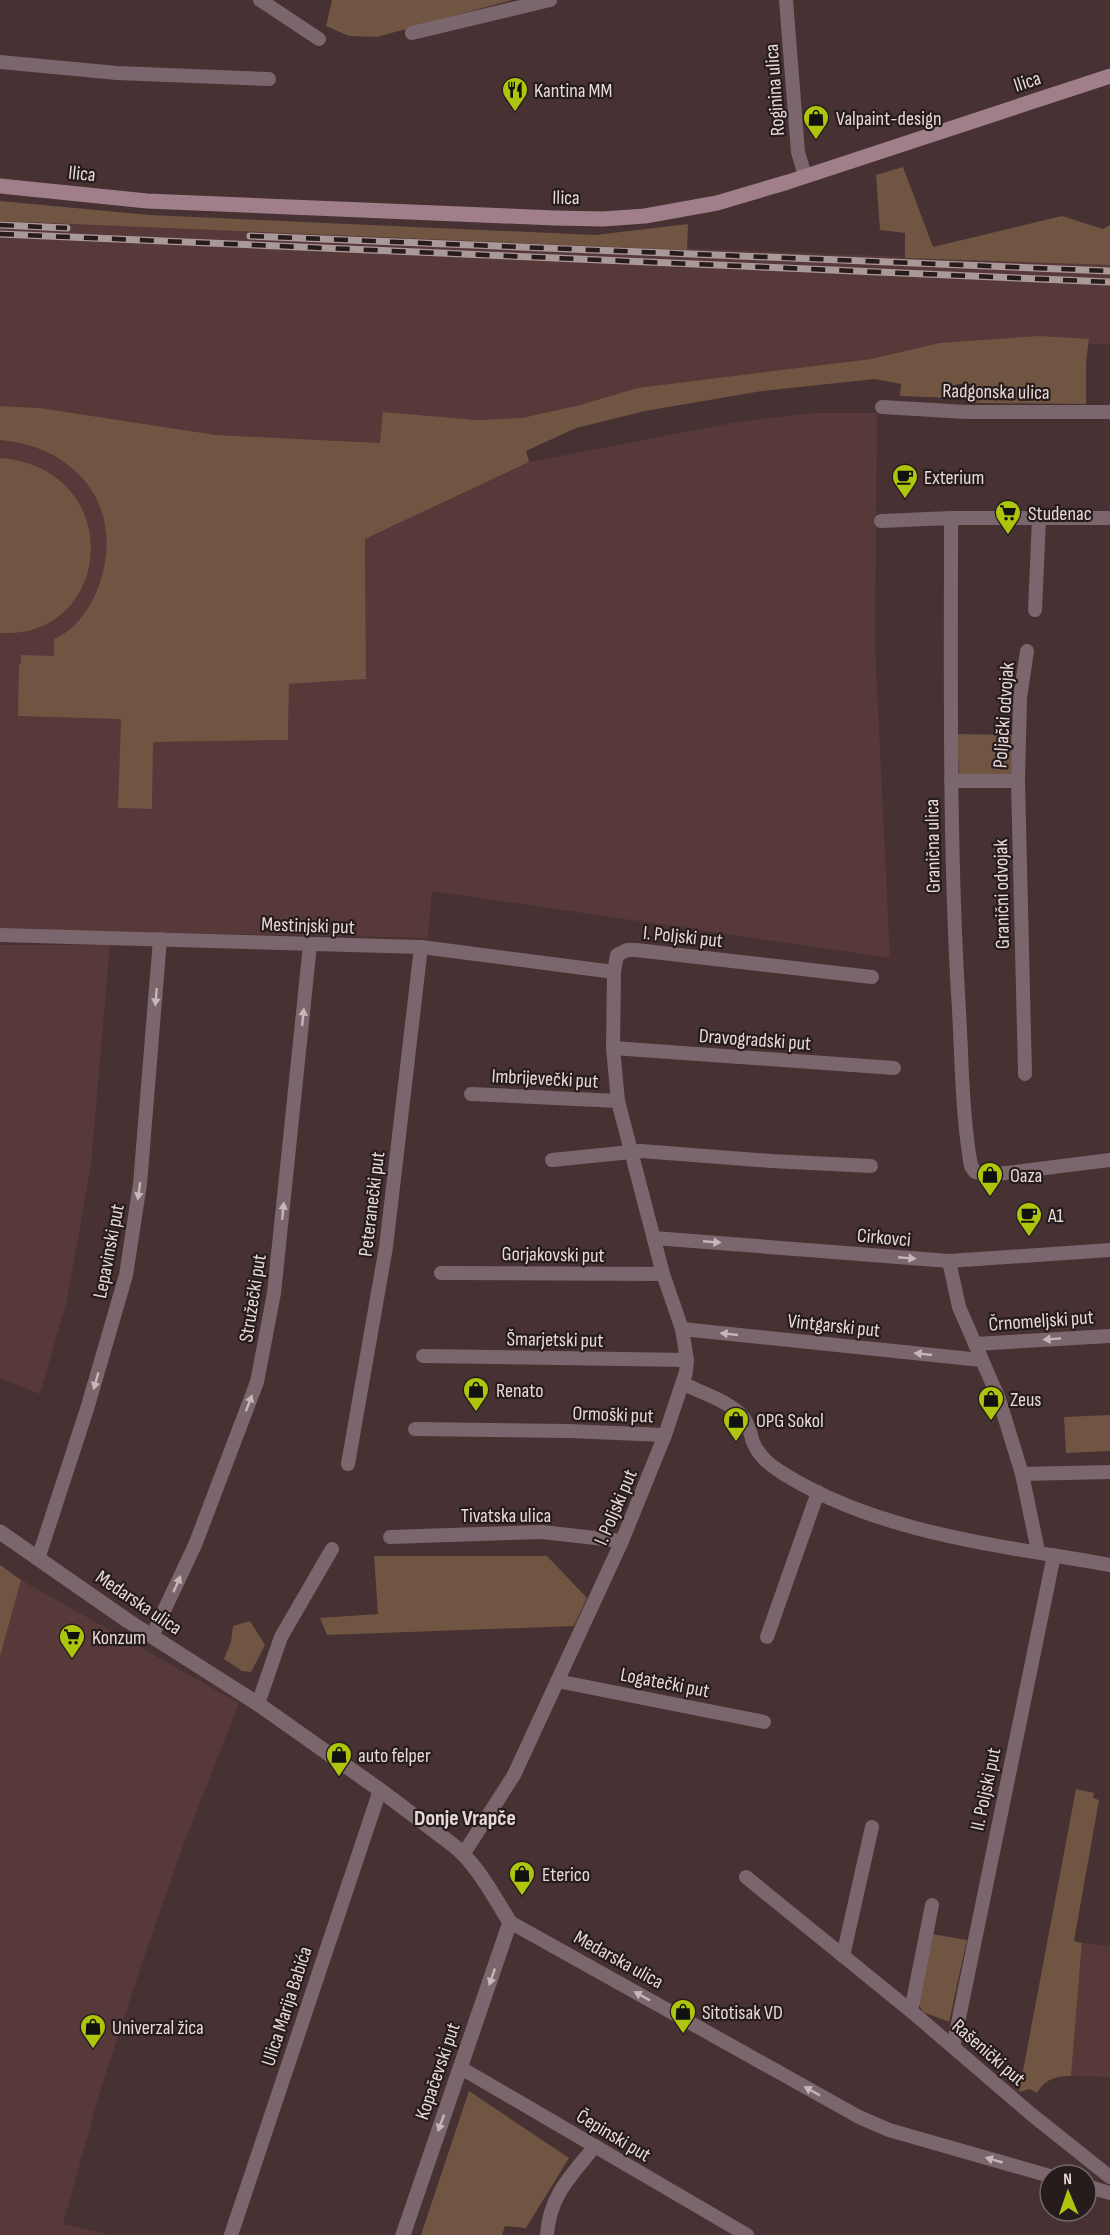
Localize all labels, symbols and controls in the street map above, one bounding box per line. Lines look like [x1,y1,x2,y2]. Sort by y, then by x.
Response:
street label: Roginina ulica [760,43,790,137]
street label: Ilica [1011,66,1044,98]
restaurant icon: Kantina MM [500,75,530,113]
place label: Kantina MM [534,79,612,103]
shop icon: Valpaint-design [801,103,831,141]
place label: Valpaint-design [836,107,941,131]
street label: Ilica [67,161,97,187]
street label: Ilica [552,186,580,210]
street label: Radgonska ulica [942,379,1050,405]
cafe icon: Exterium [890,462,920,500]
place label: Exterium [924,466,984,490]
supermarket icon: Studenac [993,498,1023,536]
place label: Studenac [1028,502,1092,526]
street label: Poljački odvojak [988,661,1020,769]
street label: Granična ulica [920,799,946,893]
street label: Granični odvojak [989,838,1015,949]
street label: Mestinjski put [261,912,355,940]
street label: I. Poljski put [642,921,724,953]
one-way arrow [151,988,160,1007]
one-way arrow [298,1008,308,1027]
street label: Dravogradski put [698,1024,812,1056]
street label: Imbrijevečki put [491,1064,599,1094]
street label: Peteranečki put [354,1150,390,1258]
shop icon: Oaza [975,1160,1005,1198]
place label: Oaza [1010,1164,1042,1188]
one-way arrow [135,1182,144,1201]
cafe icon: A1 [1014,1200,1044,1238]
street label: Lepavinski put [88,1202,130,1300]
one-way arrow [279,1202,288,1221]
place label: A1 [1047,1204,1063,1228]
street label: Cirkovci [856,1224,912,1252]
one-way arrow [703,1237,722,1247]
street label: Gorjakovski put [501,1242,605,1268]
street label: Stružečki put [234,1252,272,1344]
one-way arrow [897,1253,916,1263]
street label: Črnomeljski put [988,1305,1094,1337]
street label: Vintgarski put [786,1309,881,1343]
street label: Šmarjetski put [506,1327,604,1353]
one-way arrow [719,1329,738,1339]
one-way arrow [1042,1335,1061,1344]
one-way arrow [913,1349,932,1359]
one-way arrow [91,1372,100,1390]
shop icon: Renato [461,1375,491,1413]
place label: Renato [496,1379,544,1403]
shop icon: Zeus [976,1384,1006,1422]
place label: Zeus [1010,1388,1041,1412]
one-way arrow [245,1393,255,1411]
street label: Ormoški put [572,1402,654,1428]
shop icon: OPG Sokol [721,1405,751,1443]
place label: OPG Sokol [756,1409,824,1433]
street label: I. Poljski put [589,1466,643,1549]
street label: Tivatska ulica [461,1504,551,1528]
street label: Medarska ulica [91,1565,186,1640]
one-way arrow [173,1575,182,1592]
supermarket icon: Konzum [57,1622,87,1660]
place label: Konzum [92,1626,146,1650]
street label: Logatečki put [618,1663,711,1703]
shop icon: auto felper [324,1740,354,1778]
place label: auto felper [358,1744,431,1768]
street label: II. Poljski put [966,1746,1006,1833]
district label: Donje Vrapče [414,1805,516,1832]
shop icon: Eterico [507,1859,537,1897]
place label: Eterico [542,1863,590,1887]
street label: Medarska ulica [570,1925,668,1994]
street label: Ulica Marija Babića [256,1944,318,2069]
one-way arrow [486,1968,496,1986]
one-way arrow [633,1991,650,2001]
shop icon: Sitotisak VD [668,1997,698,2035]
place label: Sitotisak VD [702,2001,783,2025]
shop icon: Univerzal žica [78,2012,108,2050]
street label: Rašenički put [947,2014,1030,2091]
place label: Univerzal žica [112,2016,204,2040]
street label: Kopačevski put [410,2020,466,2123]
one-way arrow [804,2086,821,2096]
street label: Čepinski put [572,2104,655,2167]
one-way arrow [435,2114,445,2132]
one-way arrow [985,2155,1003,2164]
north arrow [1038,2163,1098,2223]
text: N [1063,2170,1072,2189]

